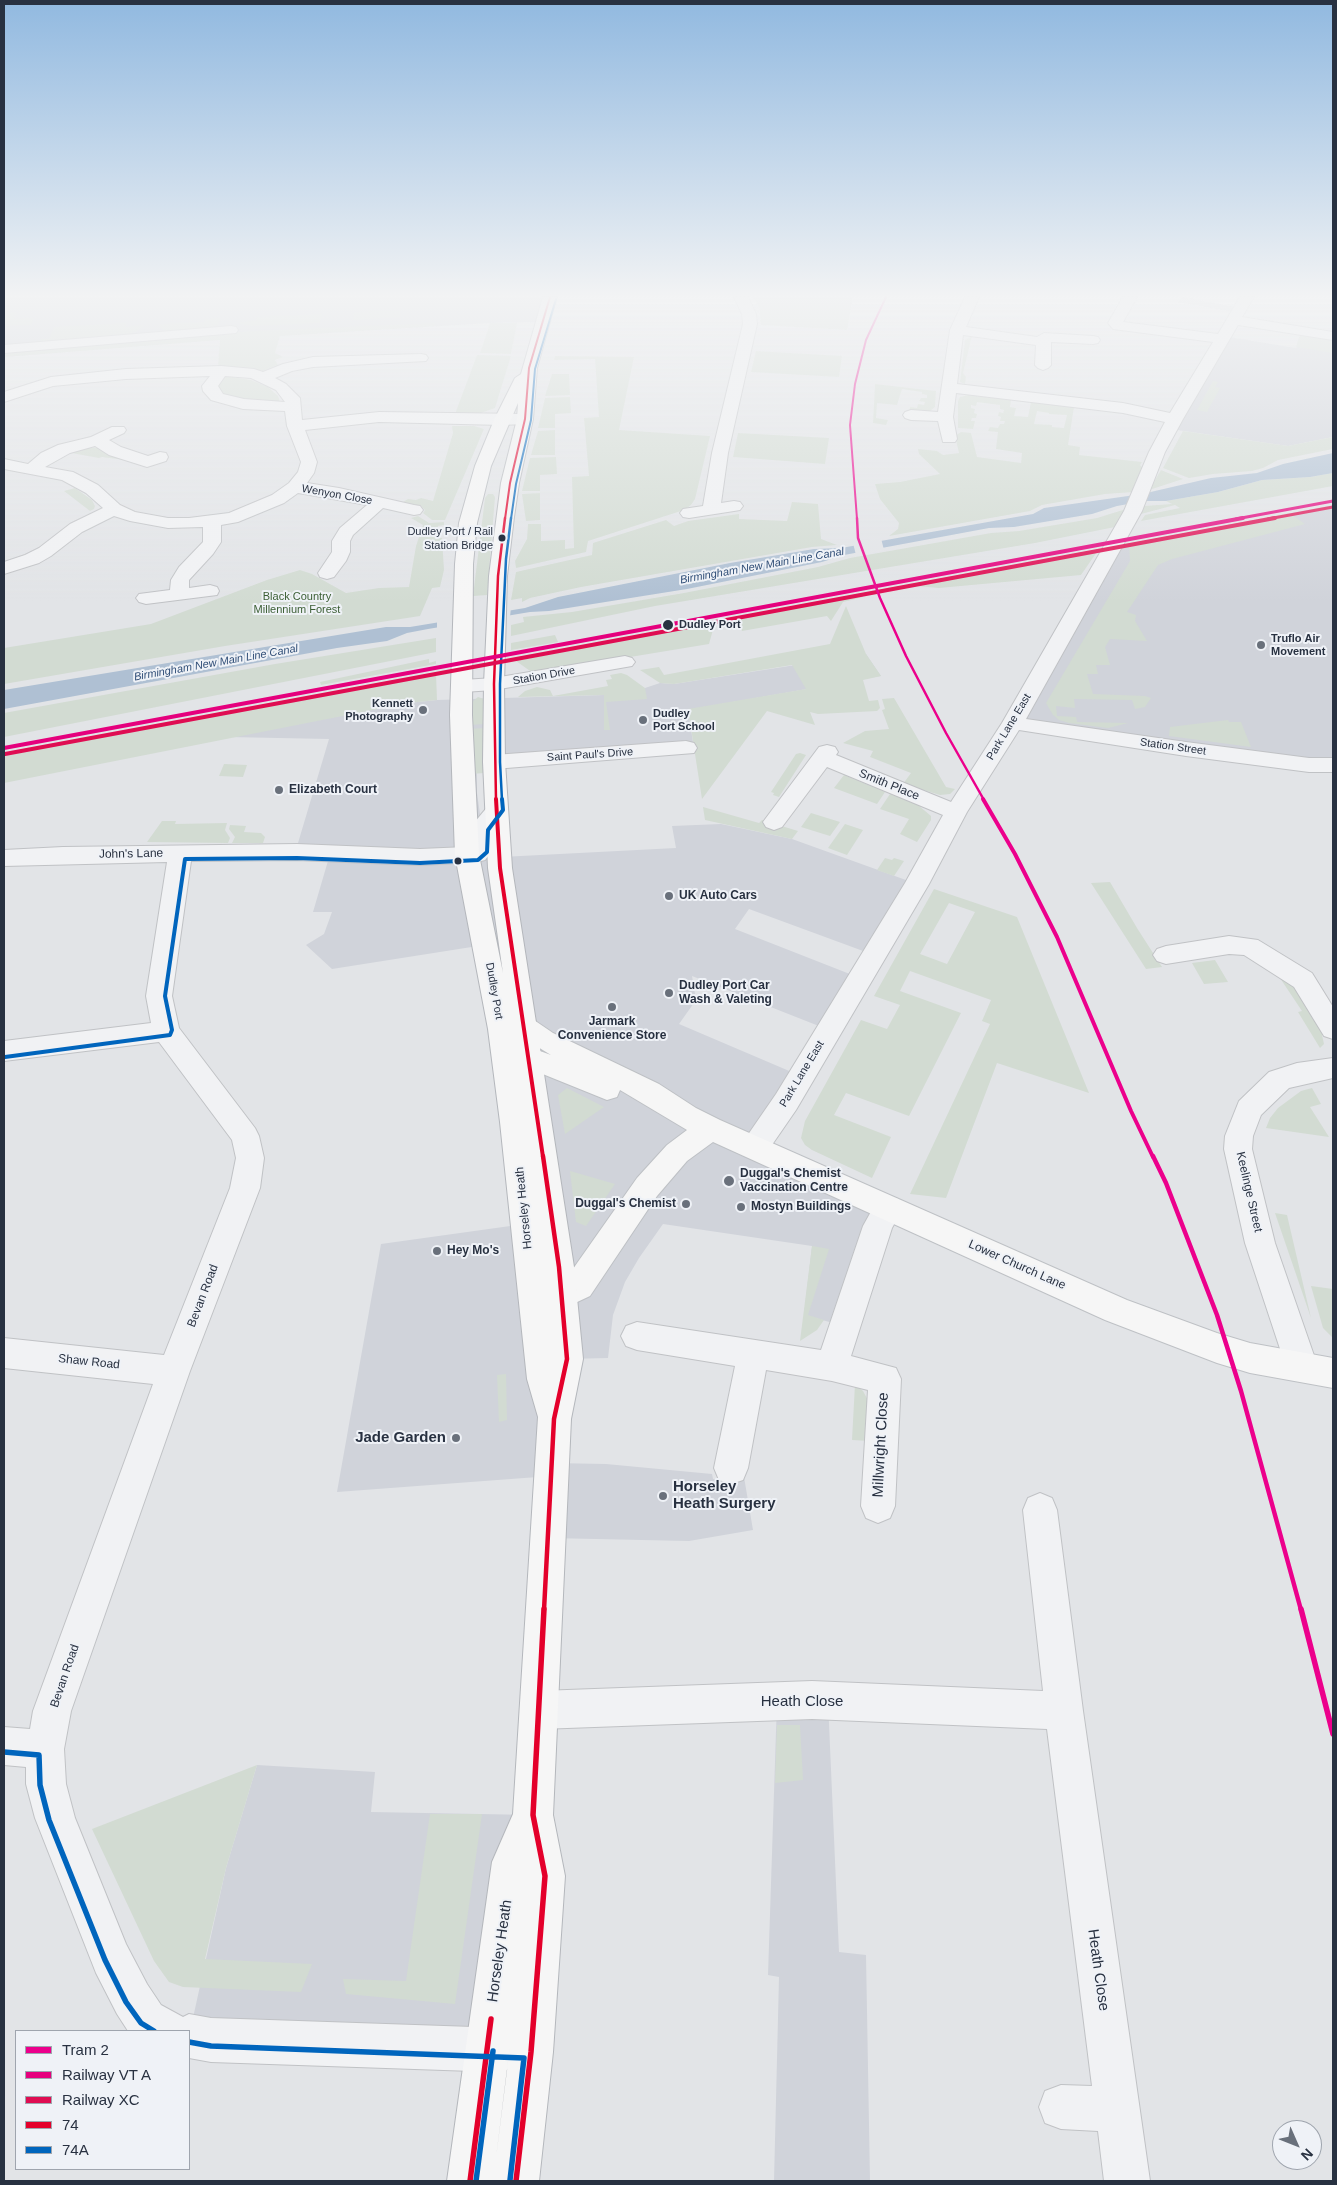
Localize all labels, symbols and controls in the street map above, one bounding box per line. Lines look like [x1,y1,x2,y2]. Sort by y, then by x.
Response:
street label: Wenyon Close [301,482,373,508]
place label: Dudley Port / Rail Station Bridge [407,525,493,551]
marker: Dudley Port / Rail Station Bridge [497,533,507,543]
water label: Birmingham New Main Line Canal [679,545,845,587]
park label: Black Country Millennium Forest [254,590,340,616]
marker: Dudley Port [661,618,675,632]
place label: Dudley Port [679,618,741,632]
place label: Truflo Air Movement [1271,632,1325,658]
marker: Truflo Air Movement [1255,639,1267,651]
water label: Birmingham New Main Line Canal [133,642,299,684]
street label: Station Drive [512,664,576,688]
street label: Park Lane East [984,691,1034,763]
place label: Kennett Photography [345,697,413,723]
marker: Kennett Photography [417,704,429,716]
place label: Dudley Port School [653,707,715,733]
marker: Dudley Port School [637,714,649,726]
street label: Station Street [1139,736,1207,758]
street label: Saint Paul's Drive [546,745,634,765]
street label: Smith Place [857,766,921,804]
place label: Elizabeth Court [289,783,377,797]
marker: Elizabeth Court [273,784,285,796]
street label: John's Lane [99,846,163,862]
unlabelled marker [453,856,463,866]
place label: UK Auto Cars [679,889,757,903]
marker: UK Auto Cars [663,890,675,902]
street label: Dudley Port [483,962,505,1020]
place label: Dudley Port Car Wash & Valeting [679,979,772,1007]
marker: Dudley Port Car Wash & Valeting [663,987,675,999]
marker: Jarmark Convenience Store [606,1001,618,1013]
place label: Jarmark Convenience Store [558,1015,666,1043]
street label: Park Lane East [777,1038,827,1110]
street label: Keelinge Street [1233,1150,1265,1234]
street label: Horseley Heath [513,1166,535,1250]
place label: Duggal's Chemist Vaccination Centre [740,1167,848,1195]
marker: Duggal's Chemist Vaccination Centre [722,1174,736,1188]
place label: Duggal's Chemist [575,1197,676,1211]
marker: Duggal's Chemist [680,1198,692,1210]
place label: Mostyn Buildings [751,1200,851,1214]
marker: Mostyn Buildings [735,1201,747,1213]
street label: Lower Church Lane [966,1237,1068,1293]
place label: Hey Mo's [447,1244,499,1258]
marker: Hey Mo's [431,1245,443,1257]
street label: Bevan Road [184,1263,222,1329]
street label: Shaw Road [57,1352,121,1372]
street label: Millwright Close [869,1392,893,1498]
place label: Jade Garden [355,1429,446,1447]
marker: Jade Garden [450,1432,462,1444]
place label: Horseley Heath Surgery [673,1478,776,1513]
marker: Horseley Heath Surgery [657,1490,669,1502]
street label: Bevan Road [47,1642,83,1710]
street label: Heath Close [761,1693,843,1711]
street label: Horseley Heath [484,1899,516,2003]
street label: Heath Close [1083,1928,1113,2012]
legend [15,2030,190,2170]
text: Tram 2 [62,2041,109,2058]
text: Railway VT A [62,2066,151,2083]
text: Railway XC [62,2091,140,2108]
text: 74 [62,2116,79,2133]
north arrow [1272,2120,1322,2170]
text: 74A [62,2141,89,2158]
text: N [1298,2146,1316,2164]

